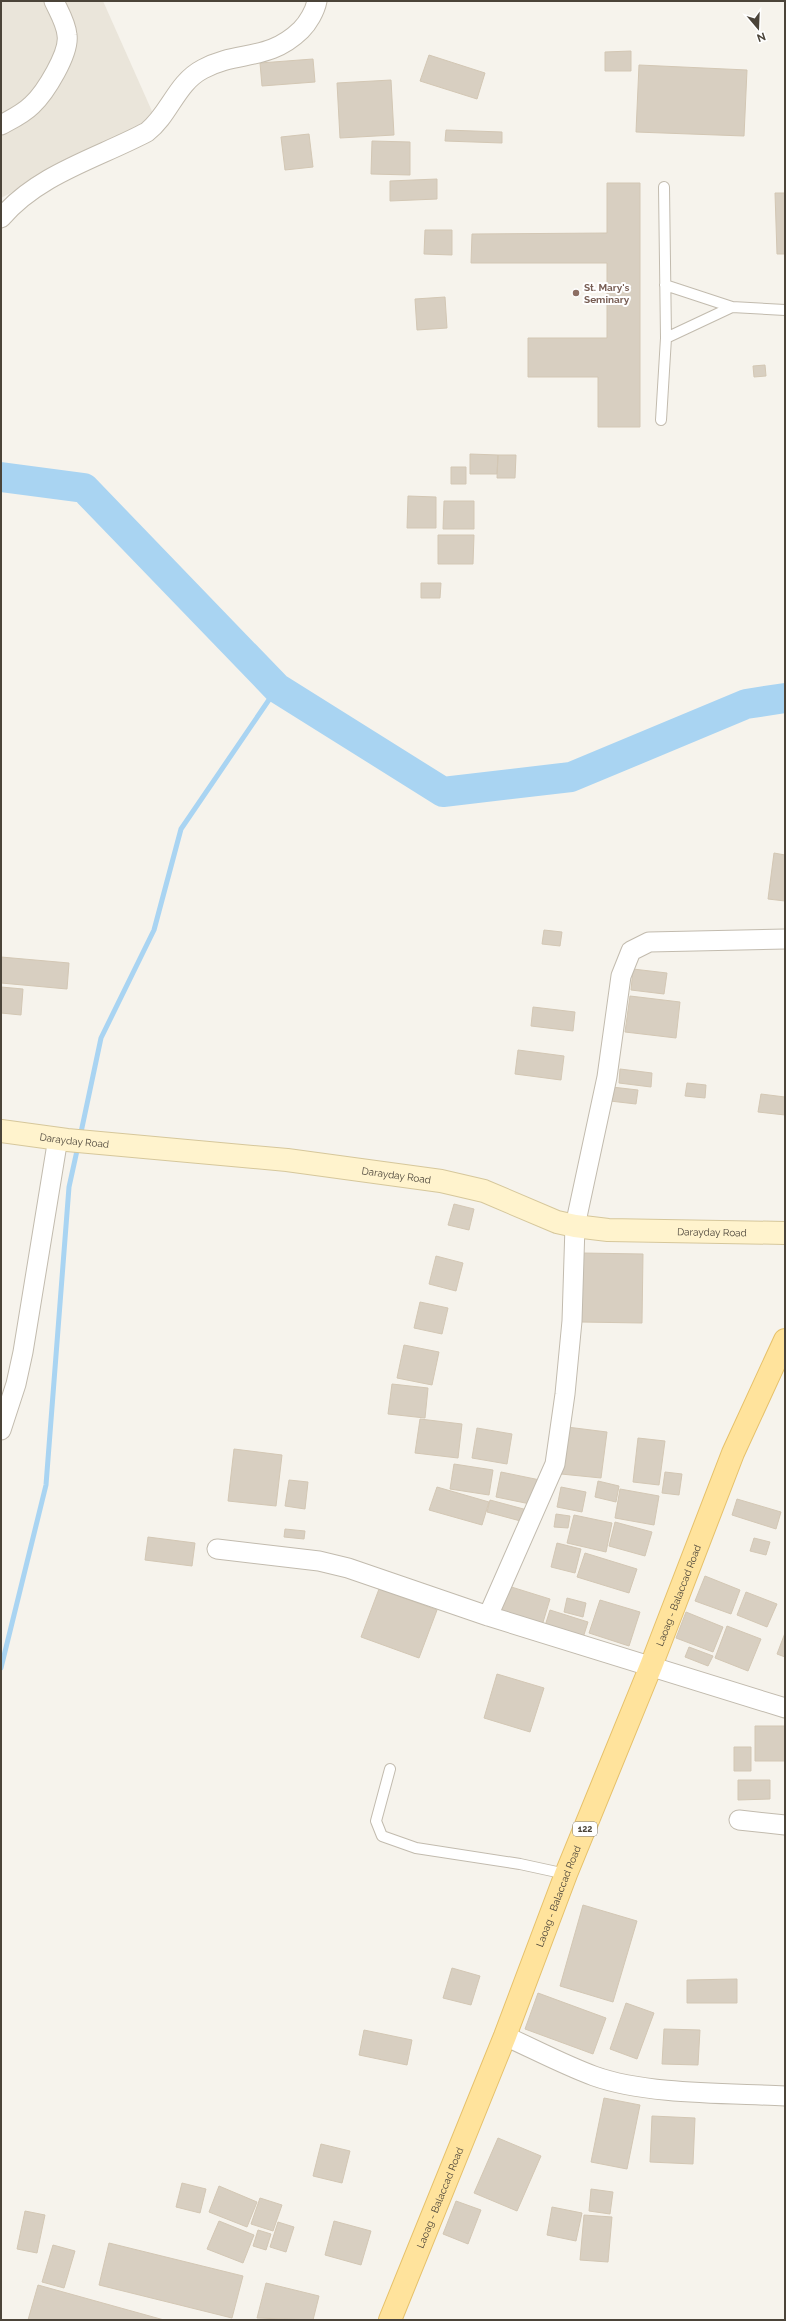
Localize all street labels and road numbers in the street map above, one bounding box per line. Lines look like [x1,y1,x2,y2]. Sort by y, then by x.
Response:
street label: Darayday Road [39,1131,110,1149]
street label: Darayday Road [361,1165,432,1185]
street label: Darayday Road [677,1226,747,1238]
street label: Laoag - Balaccad Road [654,1543,703,1648]
road number: 122 [573,1822,597,1836]
street label: Laoag - Balaccad Road [534,1844,583,1948]
street label: Laoag - Balaccad Road [414,2146,465,2250]

